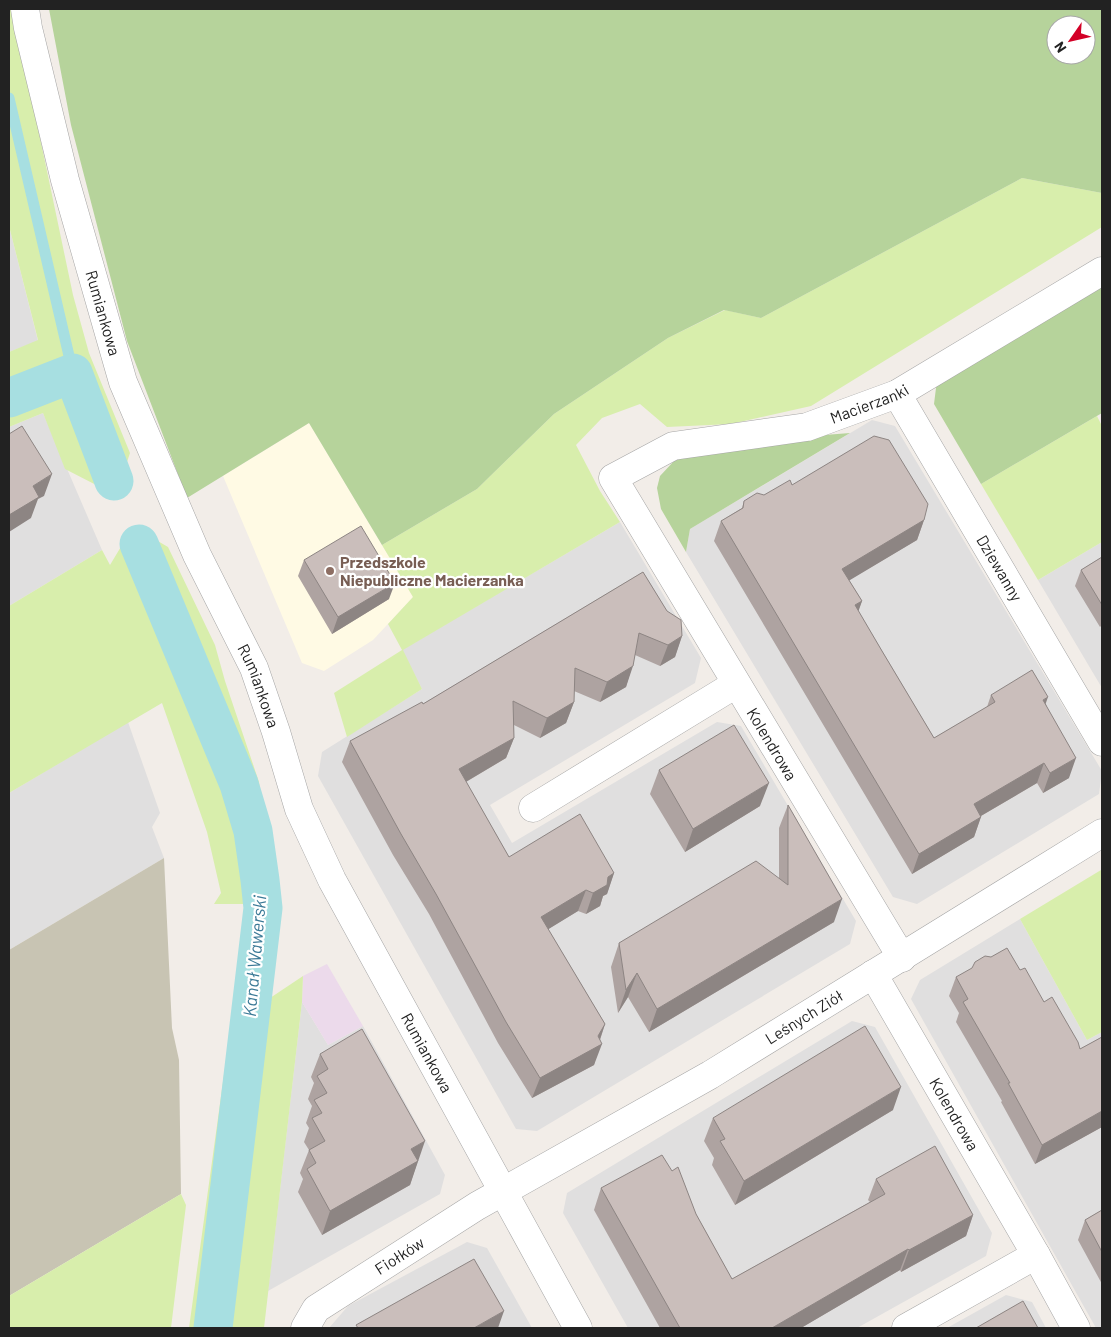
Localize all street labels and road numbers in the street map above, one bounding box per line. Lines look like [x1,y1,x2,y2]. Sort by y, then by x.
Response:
street label: Rumiankowa [82,268,125,358]
street label: Macierzanki [827,379,912,427]
street label: Dziewanny [973,531,1027,605]
street label: Rumiankowa [234,641,284,730]
street label: Kolendrowa [743,704,802,784]
street label: Leśnych Ziół [761,985,847,1048]
street label: Rumiankowa [398,1009,457,1096]
street label: Kolendrowa [926,1074,983,1154]
street label: Fiołków [371,1232,428,1278]

